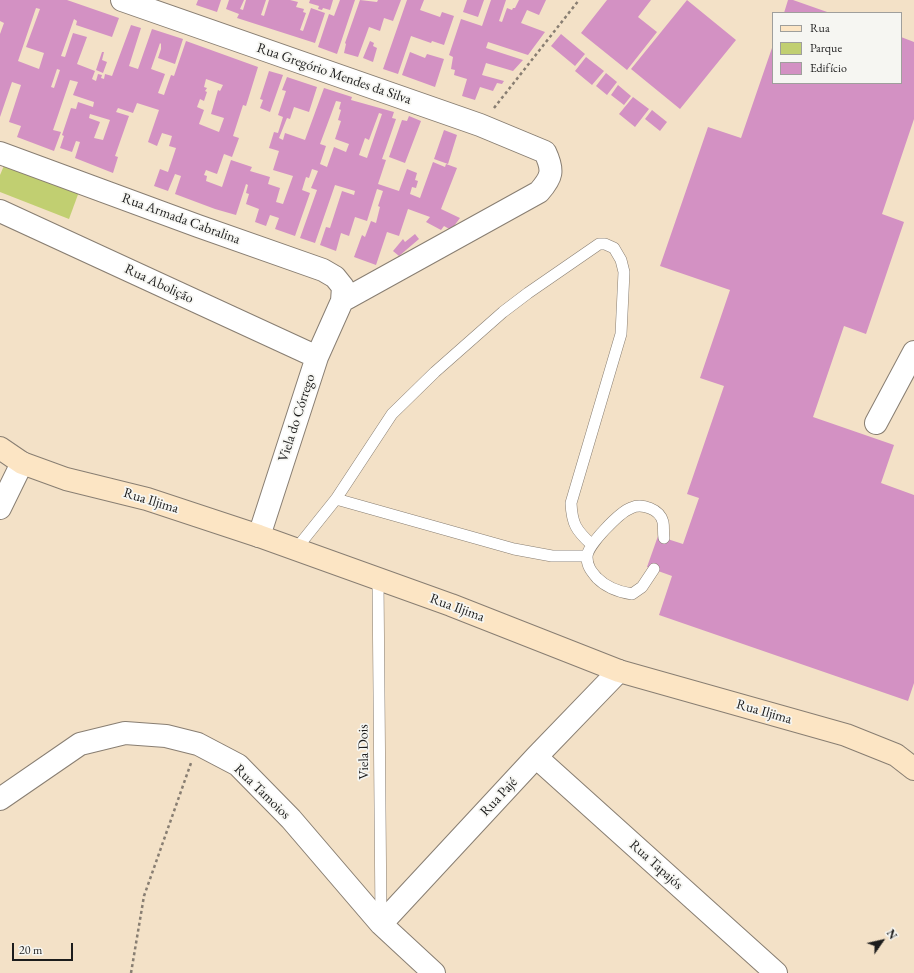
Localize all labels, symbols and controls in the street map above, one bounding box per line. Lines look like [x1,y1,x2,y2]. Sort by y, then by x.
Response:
legend [772,12,902,84]
text: Rua [810,20,830,36]
street label: Rua Gregório Mendes da Silva [255,40,413,108]
text: Parque [810,40,842,56]
text: Edifício [810,60,847,76]
street label: Rua Armada Cabralina [119,190,243,248]
street label: Rua Abolição [122,261,196,307]
street label: Viela do Córrego [275,372,319,464]
street label: Rua Iljima [121,485,181,517]
street label: Rua Iljima [427,590,487,626]
street label: Rua Iljima [734,696,794,728]
street label: Viela Dois [355,724,373,780]
street label: Rua Tamoios [230,761,294,823]
street label: Rua Pajé [477,774,521,820]
street label: Rua Tapajós [626,837,686,893]
north arrow [862,921,902,961]
text: N [884,927,900,942]
scale bar [14,935,75,961]
text: 20 m [19,942,42,958]

